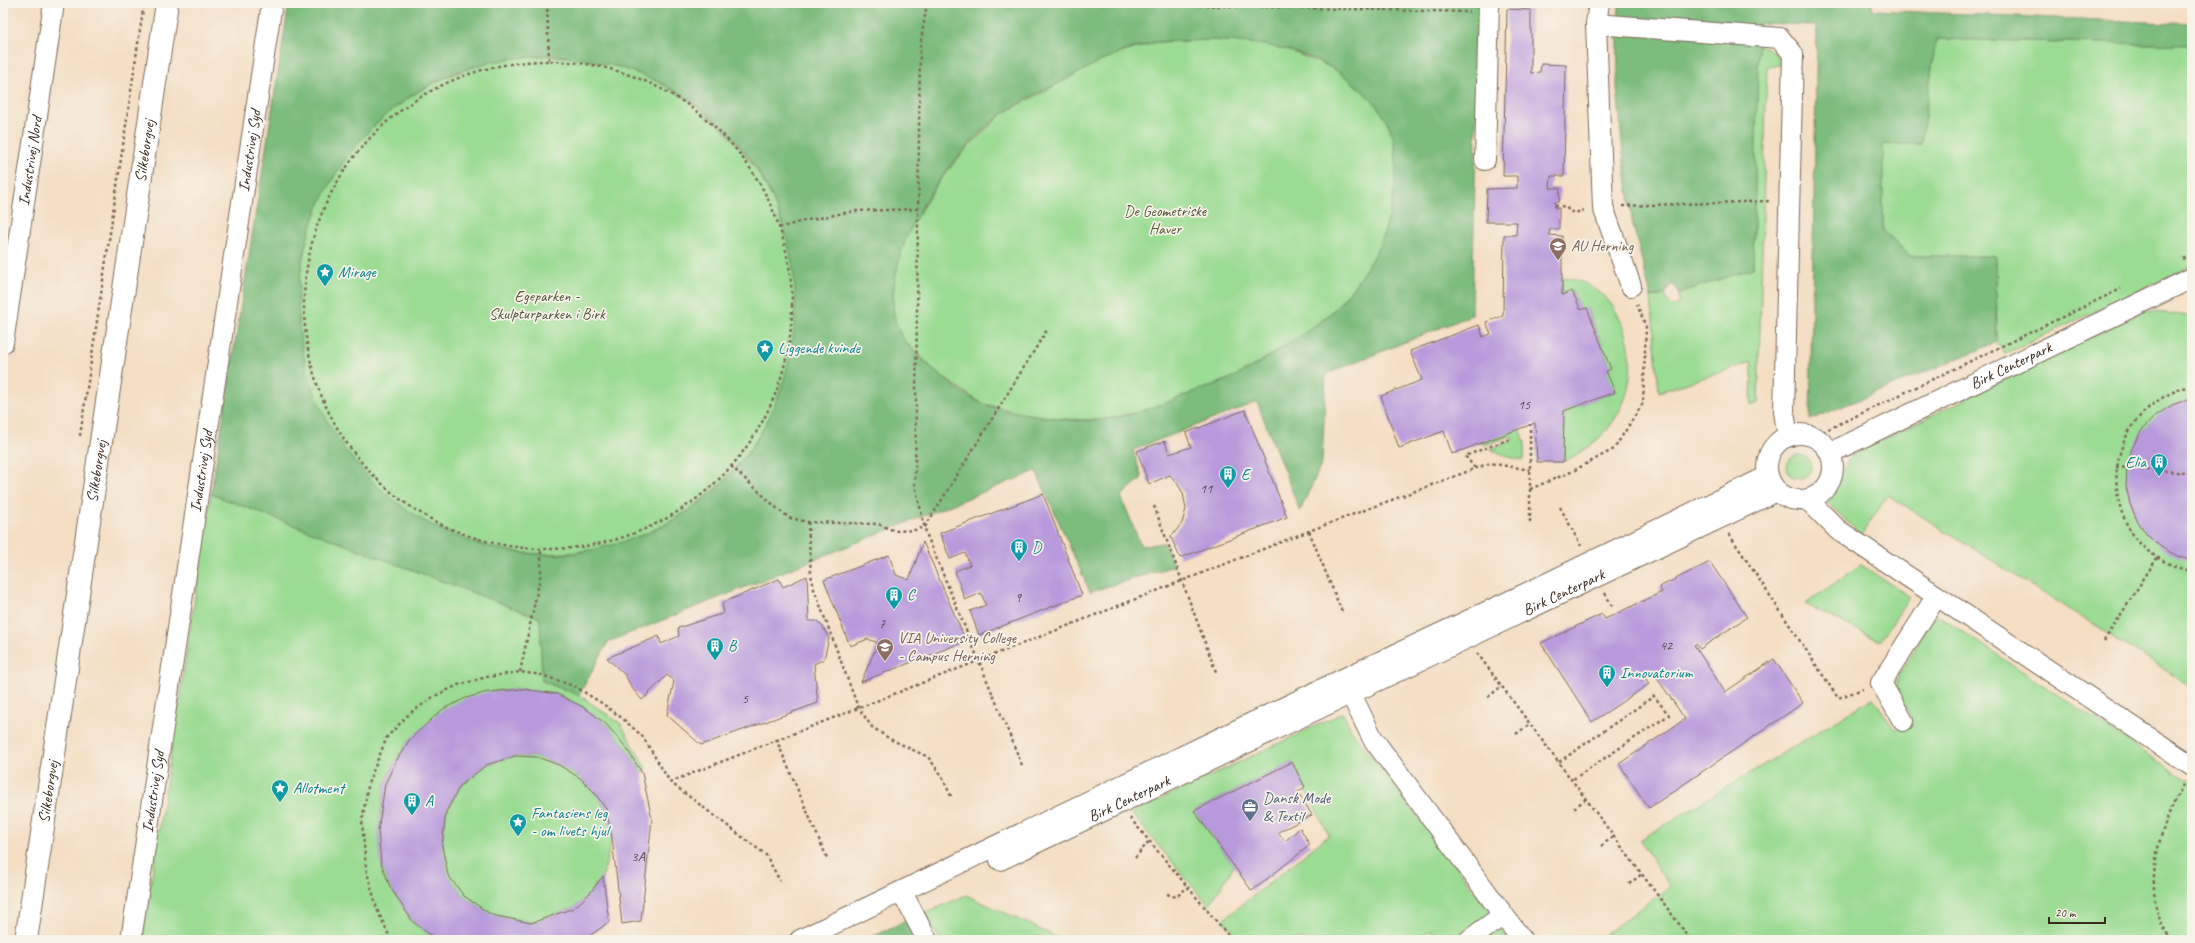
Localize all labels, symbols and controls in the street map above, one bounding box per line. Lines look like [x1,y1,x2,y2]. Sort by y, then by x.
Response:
street label: Industrivej Syd [234,106,266,193]
street label: Industrivej Nord [14,112,47,207]
street label: Silkeborgvej [130,117,160,183]
park label: De Geometriske Haver [1124,201,1208,239]
school or university icon: AU Herning [1548,236,1568,261]
place label: AU Herning [1571,236,1635,256]
place icon: Mirage [315,262,335,287]
place label: Mirage [338,262,378,282]
park label: Egeparken - Skulpturparken i Birk [489,286,606,324]
street label: Birk Centerpark [1967,337,2056,394]
place icon: Liggende kvinde [755,338,775,363]
place label: Liggende kvinde [778,338,862,358]
house number: 15 [1518,396,1531,413]
street label: Industrivej Syd [186,426,218,514]
street label: Silkeborgvej [82,437,111,504]
place label: Elia [2125,452,2148,472]
building icon: Elia [2149,452,2169,477]
building icon: E [1218,464,1238,489]
place label: E [1241,464,1252,484]
house number: 11 [1200,480,1213,497]
building icon: D [1009,537,1029,562]
place label: D [1032,537,1043,557]
street label: Birk Centerpark [1520,564,1609,620]
building icon: C [884,585,904,610]
place label: C [907,585,916,605]
house number: 9 [1015,589,1023,606]
house number: 7 [879,615,886,632]
place label: VIA University College - Campus Herning [898,628,1018,666]
building icon: B [705,636,725,661]
place label: B [728,636,738,656]
school or university icon: VIA University College - Campus Herning [875,637,895,662]
house number: 42 [1660,637,1674,654]
building icon: Innovatorium [1597,663,1617,688]
place label: Innovatorium [1620,663,1694,683]
house number: 5 [742,690,749,707]
street label: Industrivej Syd [137,747,170,834]
street label: Silkeborgvej [34,757,63,824]
street label: Birk Centerpark [1085,770,1174,827]
place icon: Allotment [270,778,290,803]
place label: Allotment [293,778,347,798]
place label: Dansk Mode & Textil [1263,788,1332,826]
building icon: A [402,791,422,816]
place label: A [425,791,434,811]
office icon: Dansk Mode & Textil [1240,797,1260,822]
place label: Fantasiens leg - om livets hjul [531,803,612,841]
place icon: Fantasiens leg - om livets hjul [508,812,528,837]
house number: 3A [631,848,646,865]
scale bar [2049,899,2105,925]
text: 20 m [2055,905,2077,921]

